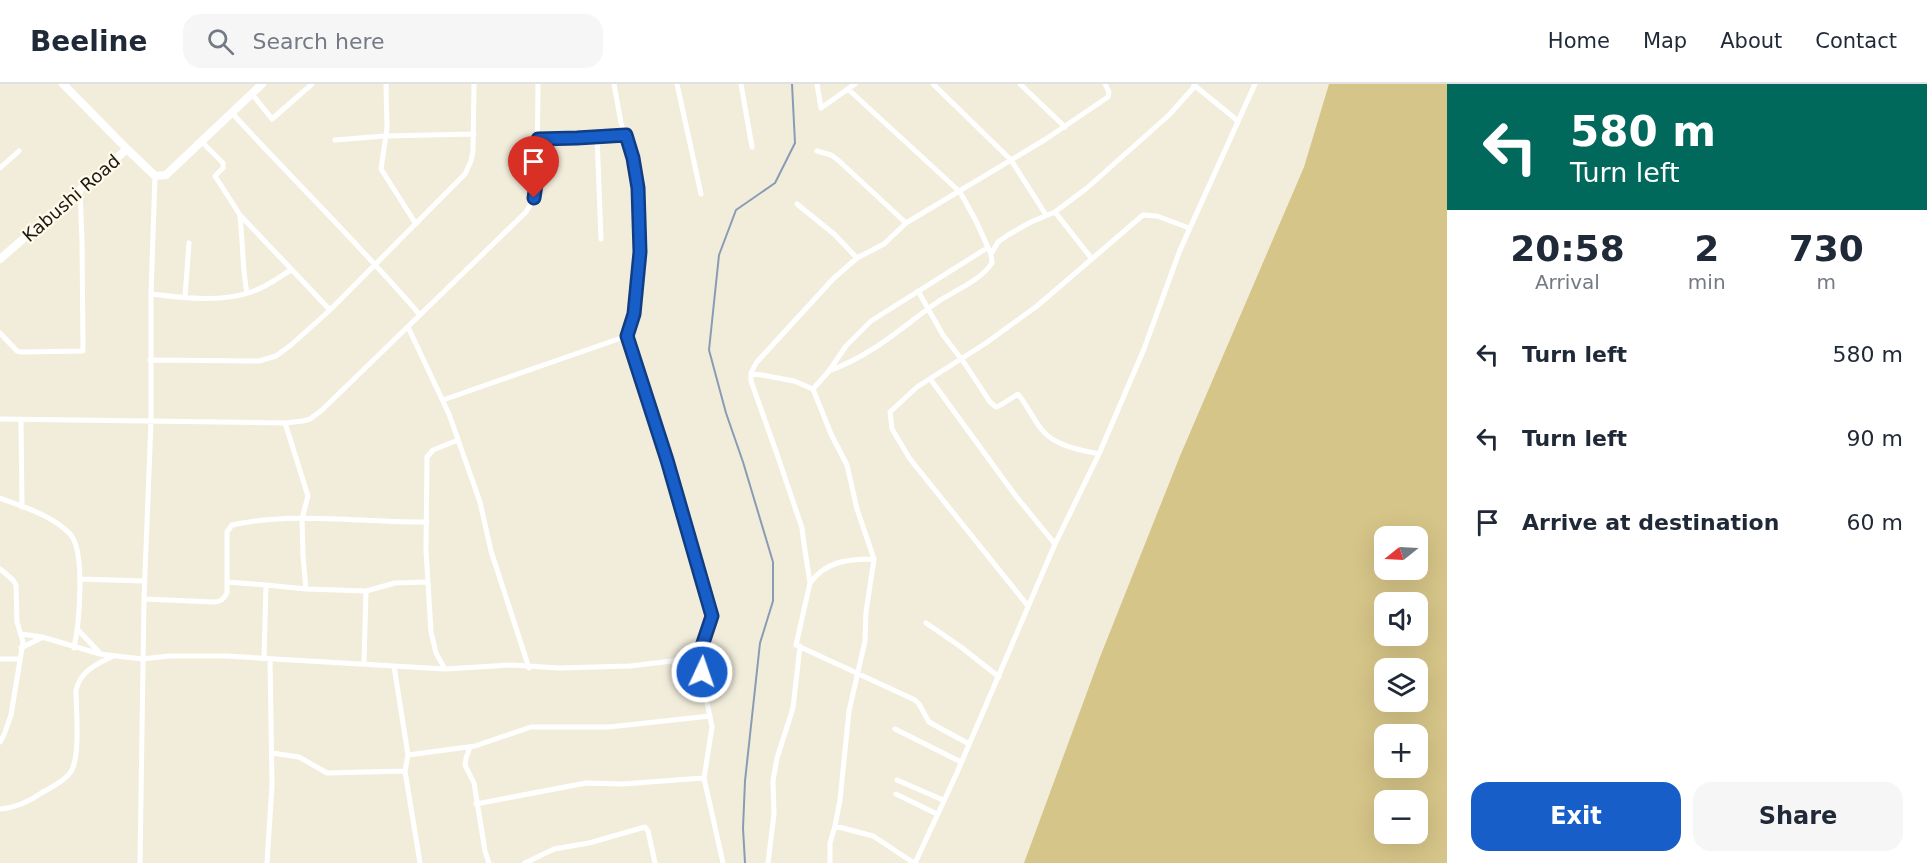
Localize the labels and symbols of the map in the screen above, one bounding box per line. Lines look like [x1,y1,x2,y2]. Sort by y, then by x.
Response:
pin [508,136,559,198]
street label: Kabushi Road [18,150,124,246]
north arrow [1374,526,1428,580]
position arrow [670,640,734,704]

